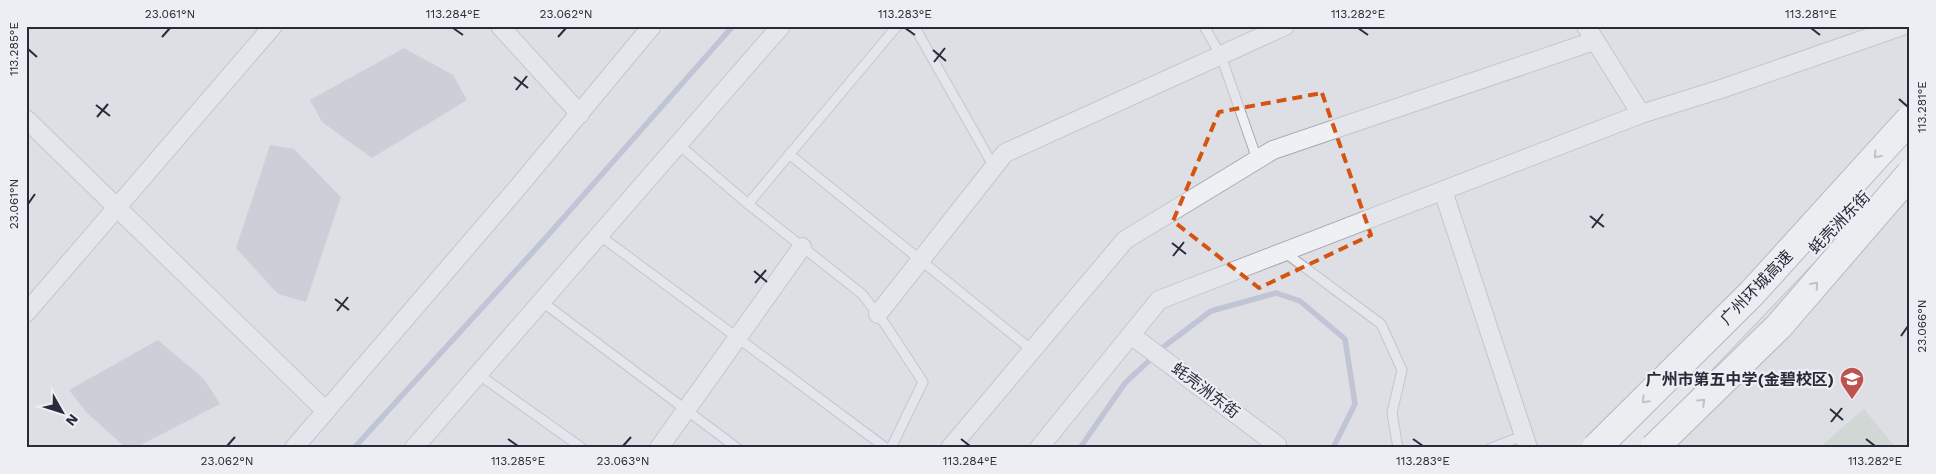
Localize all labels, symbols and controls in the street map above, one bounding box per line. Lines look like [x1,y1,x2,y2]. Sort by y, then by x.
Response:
text: 23.061°N [145,7,195,21]
text: 113.284°E [426,7,481,21]
text: 23.062°N [540,7,592,21]
text: 113.283°E [878,7,932,21]
text: 113.282°E [1331,7,1385,21]
text: 113.281°E [1785,7,1837,21]
text: 113.285°E [7,22,21,76]
text: 113.281°E [1915,81,1929,133]
one-way arrow [1874,150,1883,159]
text: 23.061°N [7,179,21,229]
street label: 蚝壳洲东街 [1805,187,1874,258]
street label: 广州环城高速 [1716,246,1797,328]
one-way arrow [1809,281,1818,290]
text: 23.066°N [1915,299,1929,353]
street label: 蚝壳洲东街 [1168,359,1243,422]
school or university icon: 广州市第五中学(金碧校区) [1839,366,1865,400]
place label: 广州市第五中学(金碧校区) [1645,370,1834,389]
north arrow [38,386,88,436]
one-way arrow [1641,394,1650,403]
one-way arrow [1696,398,1705,407]
text: N [63,411,82,429]
text: 23.062°N [201,454,253,468]
text: 113.285°E [491,454,545,468]
text: 23.063°N [597,454,649,468]
text: 113.284°E [943,454,998,468]
text: 113.283°E [1396,454,1450,468]
text: 113.282°E [1848,454,1902,468]

